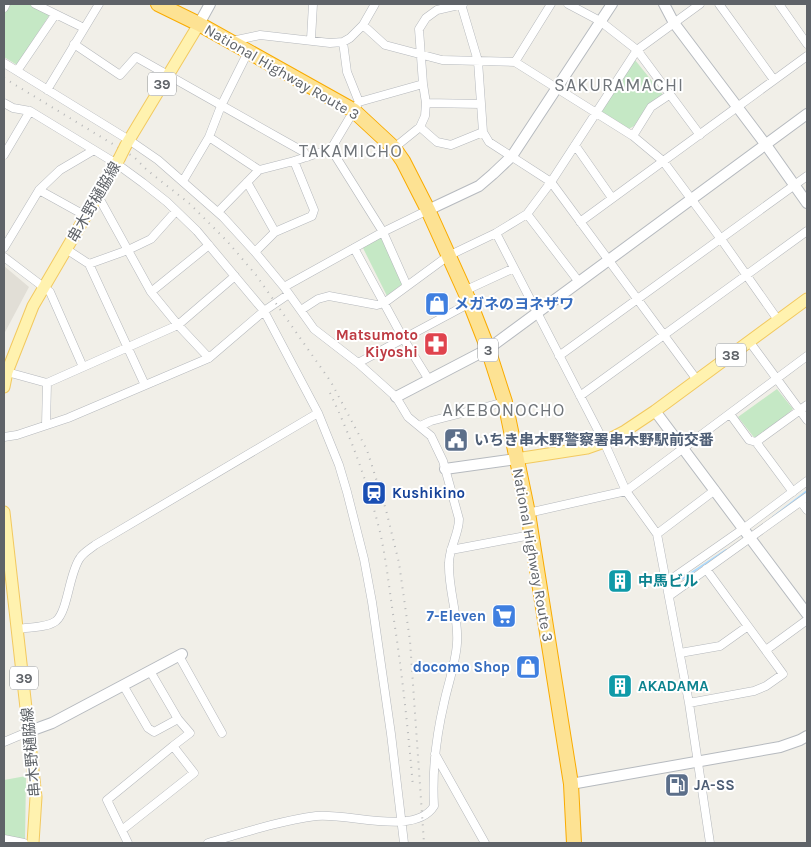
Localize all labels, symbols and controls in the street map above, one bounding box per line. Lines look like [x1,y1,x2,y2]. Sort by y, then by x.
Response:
street label: National Highway Route 3 [201,20,363,124]
road number: 39 [148,72,176,96]
district label: SAKURAMACHI [554,74,684,96]
district label: TAKAMICHO [299,140,403,162]
street label: 串木野樋脇線 [64,159,124,245]
shop icon: メガネのヨネザワ [424,291,450,317]
place label: メガネのヨネザワ [454,295,574,313]
place label: Matsumoto Kiyoshi [336,326,418,361]
pharmacy icon: Matsumoto Kiyoshi [423,331,449,357]
road number: 3 [478,338,498,362]
road number: 38 [716,344,746,366]
district label: AKEBONOCHO [443,399,565,421]
public building icon: いちき串木野警察署串木野駅前交番 [443,427,469,453]
place label: いちき串木野警察署串木野駅前交番 [474,431,714,449]
street label: National Highway Route 3 [509,467,557,643]
station icon: Kushikino [361,480,387,506]
place label: Kushikino [392,484,465,502]
building icon: 中馬ビル [607,568,633,594]
place label: 中馬ビル [638,572,698,590]
supermarket icon: 7-Eleven [491,603,517,629]
place label: 7-Eleven [427,607,486,625]
shop icon: docomo Shop [515,654,541,680]
place label: docomo Shop [413,658,510,676]
road number: 39 [10,666,38,690]
building icon: AKADAMA [607,673,633,699]
place label: AKADAMA [638,677,709,695]
street label: 串木野樋脇線 [18,706,44,798]
fuel station icon: JA-SS [664,772,690,798]
place label: JA-SS [694,776,735,794]

